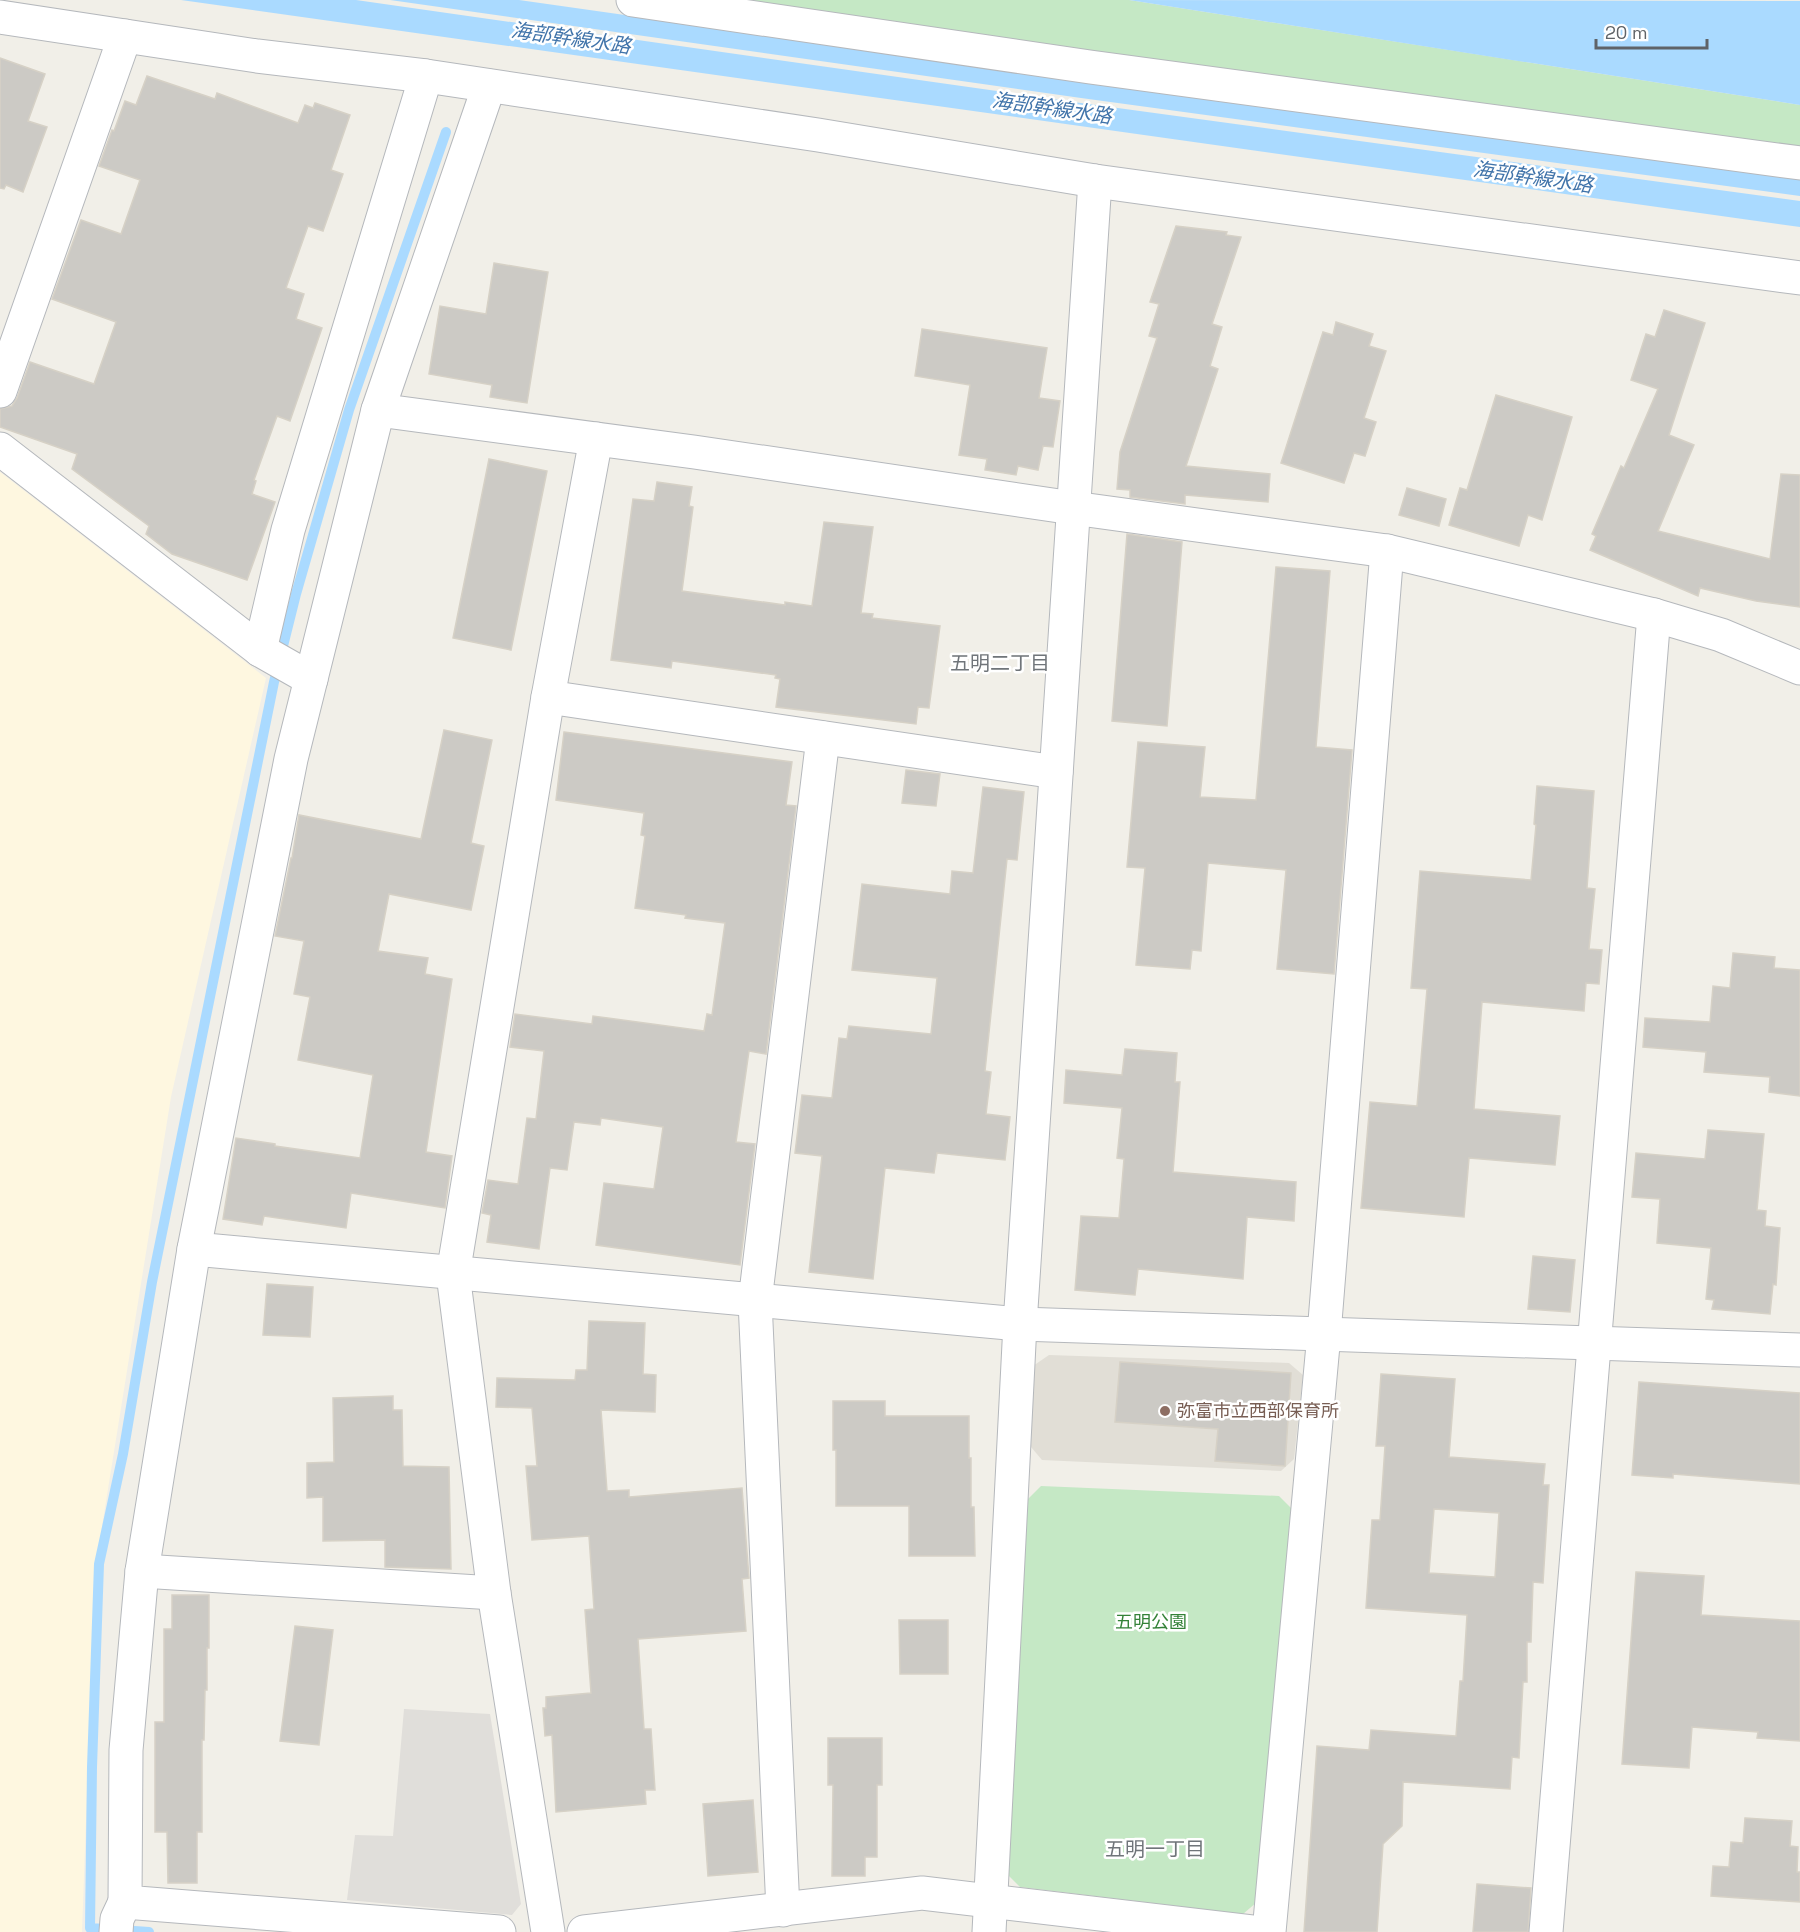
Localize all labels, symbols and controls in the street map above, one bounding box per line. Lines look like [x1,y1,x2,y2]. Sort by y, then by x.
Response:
scale bar [1596,12,1707,50]
water label: 海部幹線水路 [510,17,634,60]
text: 20 m [1605,21,1648,44]
water label: 海部幹線水路 [991,87,1115,130]
water label: 海部幹線水路 [1472,156,1596,199]
district label: 五明二丁目 [950,650,1050,676]
place label: 弥富市立西部保育所 [1177,1399,1339,1422]
marker: 弥富市立西部保育所 [1158,1404,1172,1418]
park label: 五明公園 [1115,1610,1187,1633]
district label: 五明一丁目 [1105,1836,1205,1862]

